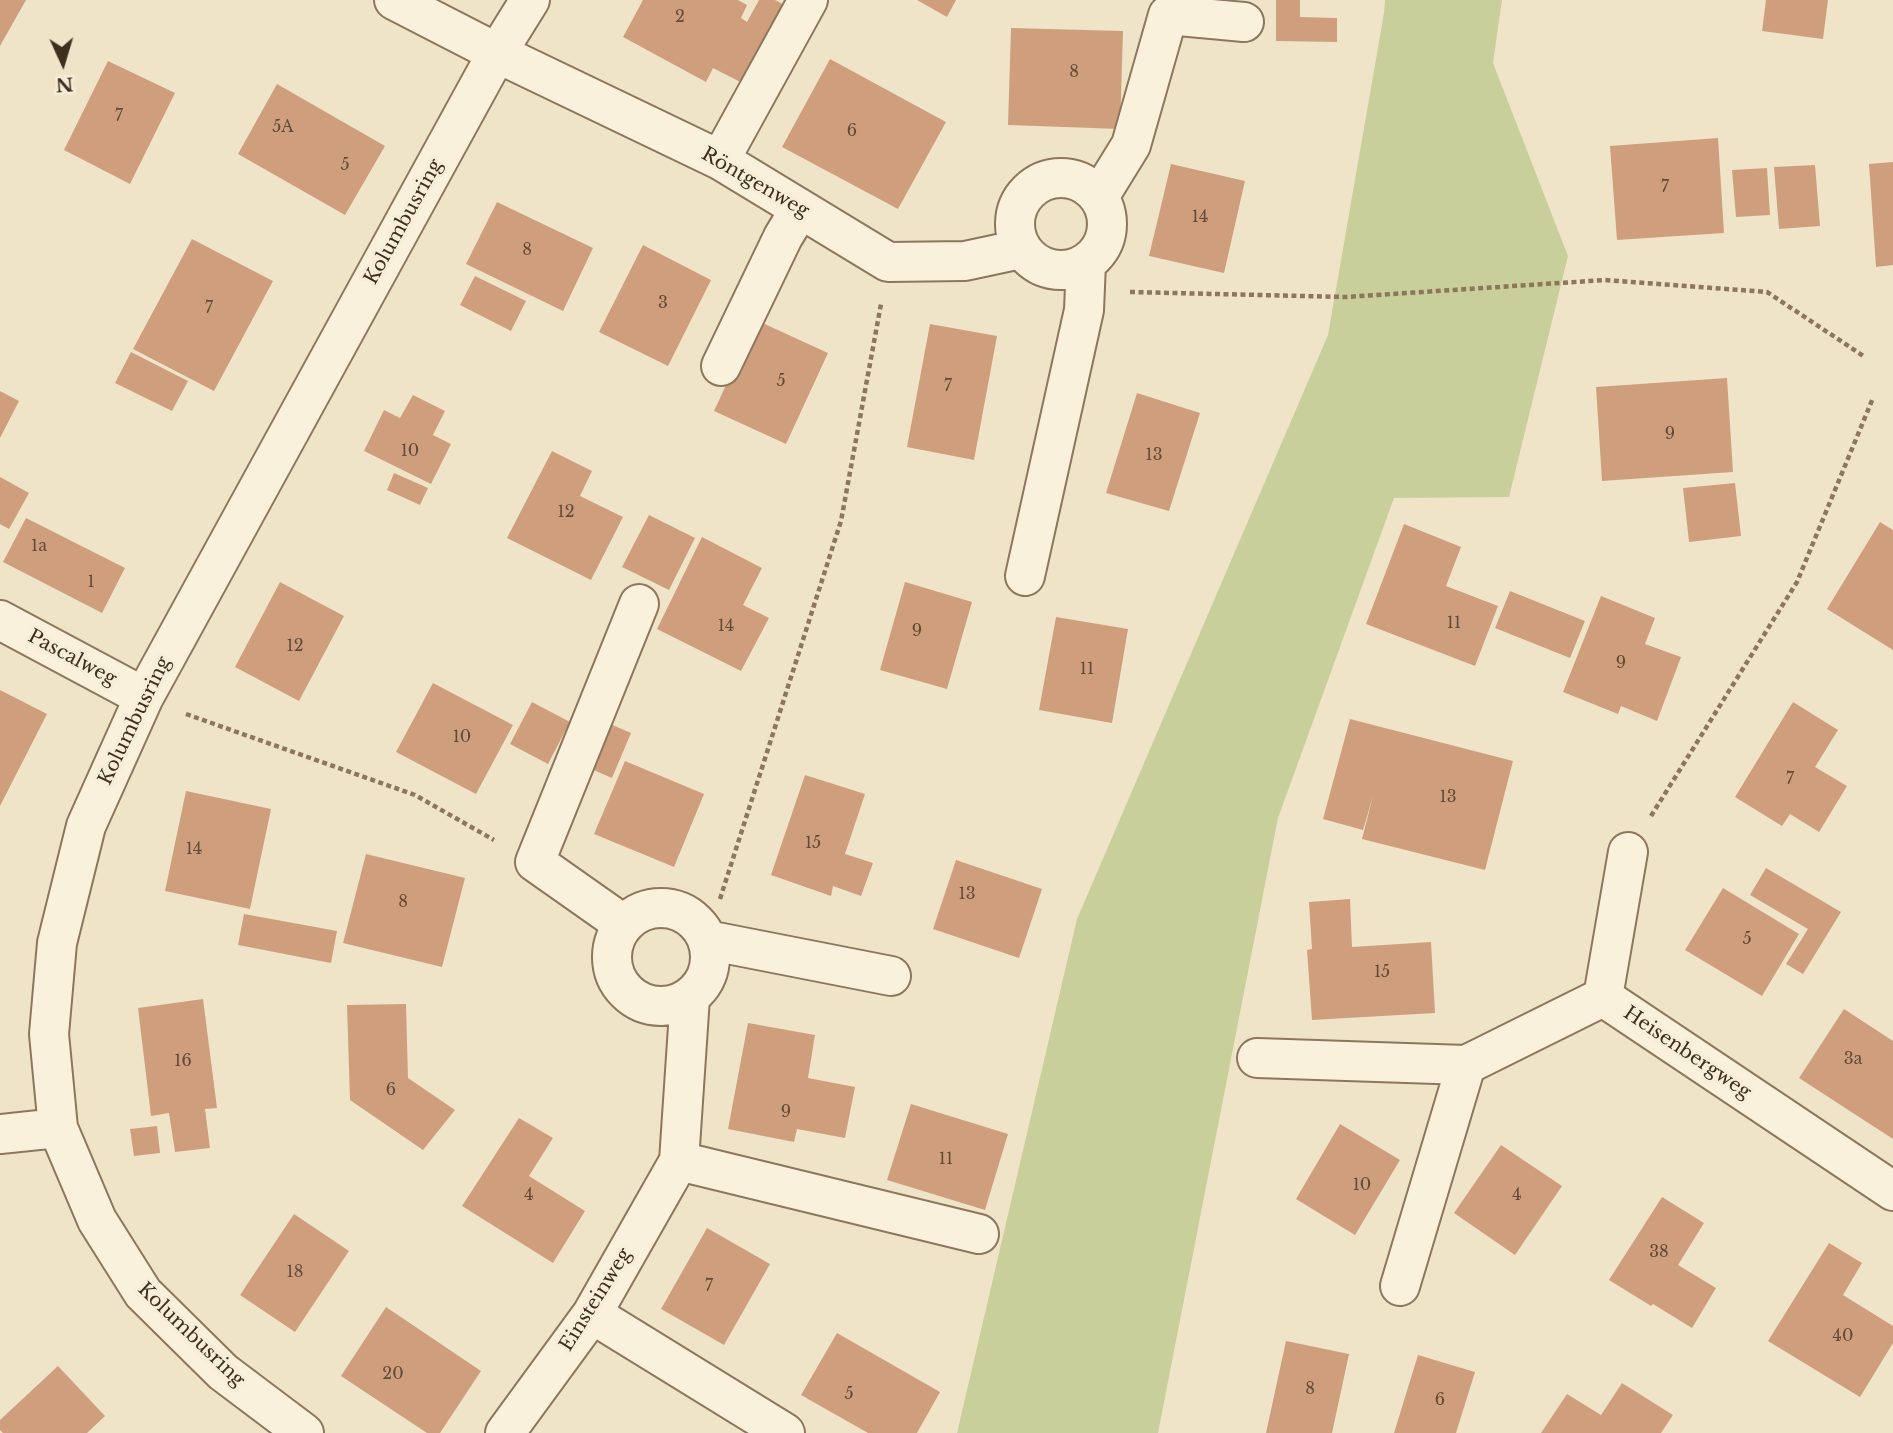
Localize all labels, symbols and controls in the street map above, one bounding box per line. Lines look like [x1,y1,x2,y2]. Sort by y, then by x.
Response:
house number: 2 [675,7,685,27]
north arrow [28,28,98,98]
house number: 8 [1069,62,1079,82]
text: N [55,72,74,97]
house number: 7 [115,106,123,126]
house number: 5A [272,117,294,137]
house number: 6 [847,121,857,141]
street label: Röntgenweg [697,143,813,223]
house number: 5 [340,155,350,175]
street label: Kolumbusring [360,155,448,289]
house number: 7 [1661,177,1669,197]
house number: 14 [1192,207,1208,227]
house number: 8 [522,240,532,260]
house number: 3 [658,293,668,313]
house number: 7 [205,298,213,318]
house number: 5 [776,371,786,391]
house number: 7 [944,376,952,396]
house number: 9 [1665,424,1675,444]
house number: 10 [401,441,419,461]
house number: 13 [1146,445,1162,465]
house number: 12 [558,502,574,522]
house number: 1a [31,536,47,556]
house number: 1 [87,572,95,592]
house number: 11 [1447,613,1461,633]
house number: 14 [718,616,734,636]
house number: 9 [912,621,922,641]
street label: Pascalweg [24,625,120,691]
house number: 12 [287,636,303,656]
street label: Kolumbusring [94,653,176,789]
house number: 9 [1616,653,1626,673]
house number: 11 [1080,659,1094,679]
house number: 10 [453,727,471,747]
house number: 7 [1786,769,1794,789]
house number: 13 [1440,787,1456,807]
house number: 15 [805,833,821,853]
house number: 14 [186,839,202,859]
house number: 13 [959,884,975,904]
house number: 8 [398,892,408,912]
house number: 5 [1742,929,1752,949]
house number: 15 [1374,962,1390,982]
street label: Heisenbergweg [1619,1002,1755,1104]
house number: 3a [1844,1049,1862,1069]
house number: 16 [174,1051,192,1071]
house number: 6 [386,1080,396,1100]
house number: 9 [781,1102,791,1122]
house number: 11 [939,1149,953,1169]
house number: 10 [1353,1175,1371,1195]
house number: 4 [524,1185,534,1205]
house number: 4 [1512,1185,1522,1205]
house number: 38 [1649,1242,1669,1262]
street label: Einsteinweg [555,1244,637,1356]
house number: 18 [287,1262,303,1282]
house number: 7 [705,1276,713,1296]
street label: Kolumbusring [133,1278,249,1392]
house number: 40 [1833,1326,1853,1346]
house number: 20 [382,1364,404,1384]
house number: 8 [1305,1379,1315,1399]
house number: 5 [844,1384,854,1404]
house number: 6 [1435,1390,1445,1410]

